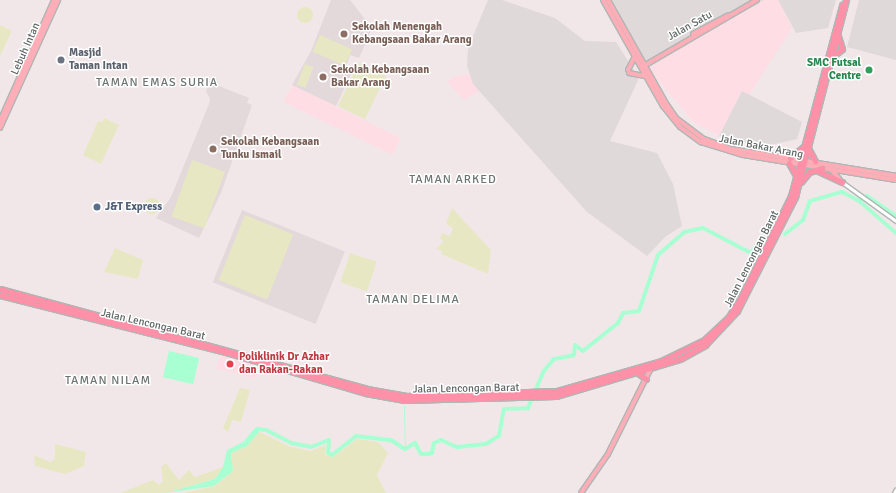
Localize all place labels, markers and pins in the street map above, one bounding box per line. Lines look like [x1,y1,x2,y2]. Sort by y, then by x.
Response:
place label: Sekolah Menengah Kebangsaan Bakar Arang [352,21,472,47]
marker: Sekolah Menengah Kebangsaan Bakar Arang [339,29,349,39]
place label: Masjid Taman Intan [69,47,128,73]
marker: Masjid Taman Intan [56,55,66,65]
place label: SMC Futsal Centre [807,57,861,83]
place label: Sekolah Kebangsaan Bakar Arang [331,64,429,90]
marker: SMC Futsal Centre [864,65,874,75]
marker: Sekolah Kebangsaan Bakar Arang [318,72,328,82]
place label: Sekolah Kebangsaan Tunku Ismail [221,136,319,162]
marker: Sekolah Kebangsaan Tunku Ismail [208,144,218,154]
place label: J&T Express [105,200,162,214]
marker: J&T Express [92,202,102,212]
place label: Poliklinik Dr Azhar dan Rakan-Rakan [239,351,329,377]
marker: Poliklinik Dr Azhar dan Rakan-Rakan [224,358,236,370]

